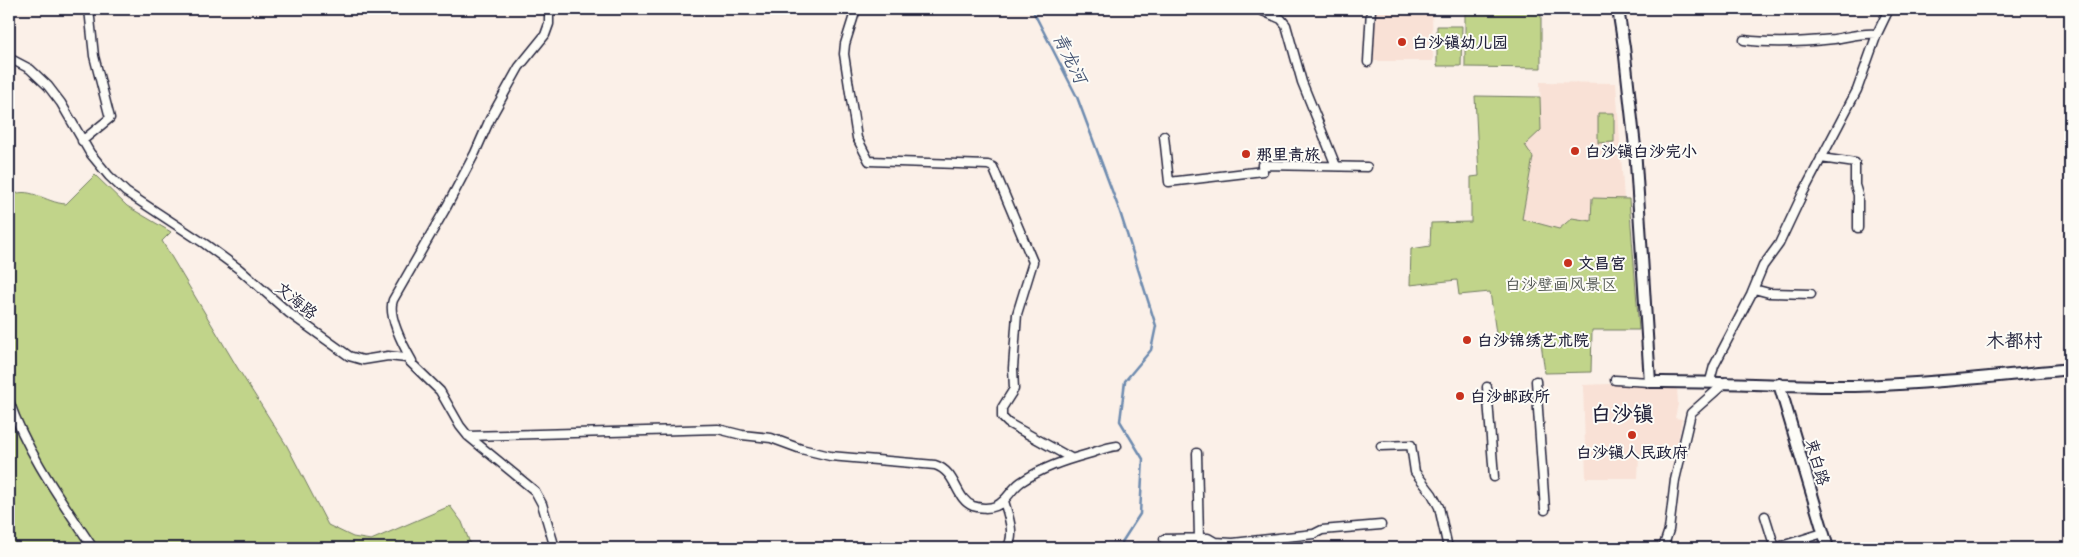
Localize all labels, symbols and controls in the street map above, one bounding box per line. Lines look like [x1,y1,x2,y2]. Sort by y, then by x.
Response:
water label: 青龙河 [1046,29,1093,91]
place label: 白沙镇幼儿园 [1412,33,1508,54]
marker: 白沙镇幼儿园 [1396,36,1408,48]
place label: 白沙镇白沙完小 [1585,142,1697,163]
place label: 那里青旅 [1256,145,1321,166]
marker: 白沙镇白沙完小 [1569,145,1581,157]
marker: 那里青旅 [1240,148,1252,160]
place label: 文昌宫 [1578,254,1626,275]
marker: 文昌宫 [1562,257,1574,269]
park label: 白沙壁画风景区 [1505,275,1617,296]
street label: 文海路 [271,278,321,324]
district label: 木都村 [1985,329,2043,354]
place label: 白沙锦绣艺术院 [1477,331,1589,352]
marker: 白沙锦绣艺术院 [1461,334,1473,346]
place label: 白沙邮政所 [1470,387,1550,408]
marker: 白沙邮政所 [1454,390,1466,402]
district label: 白沙镇 [1591,401,1654,429]
marker: 白沙镇人民政府 [1626,429,1638,441]
street label: 束白路 [1800,436,1833,488]
place label: 白沙镇人民政府 [1576,443,1688,464]

